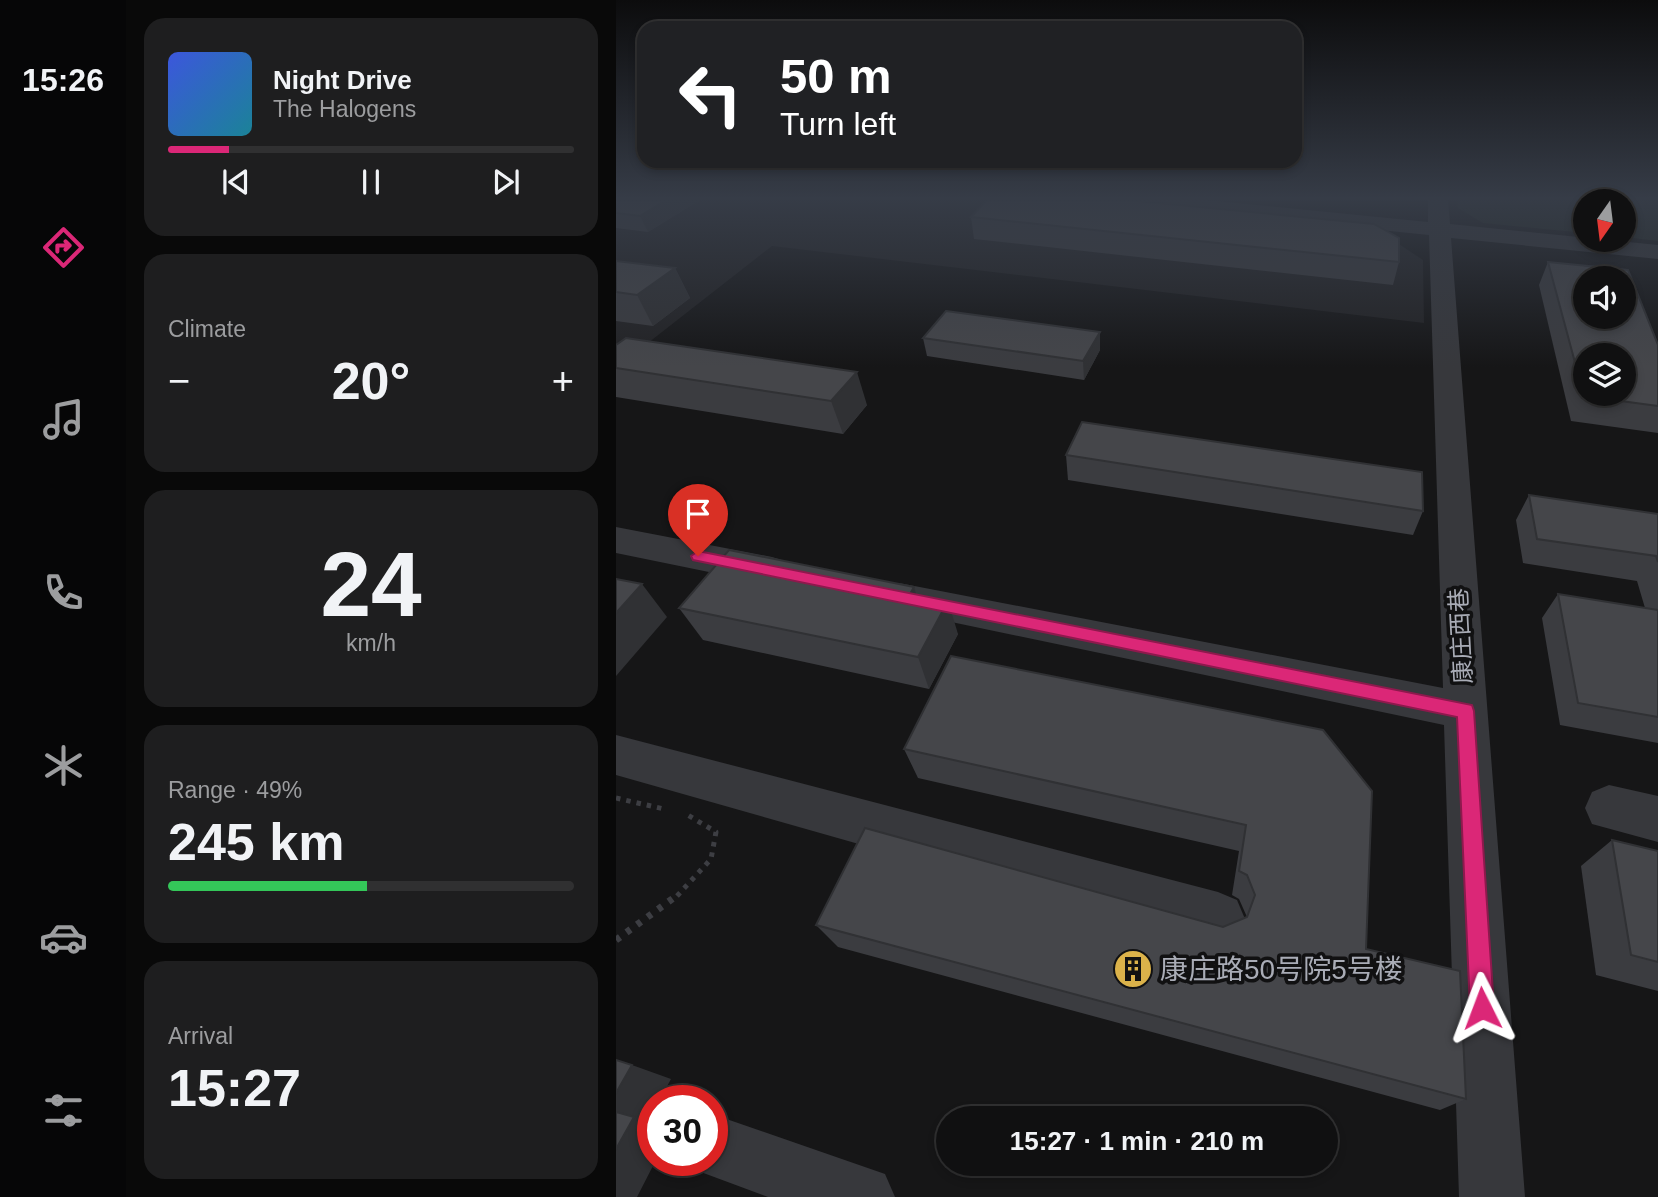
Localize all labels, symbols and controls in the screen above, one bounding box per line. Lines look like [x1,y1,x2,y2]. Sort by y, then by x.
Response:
icon: left [665,49,756,140]
text: 50 m [780,49,892,103]
text: 15:26 [22,62,104,98]
text: Night Drive [273,65,412,95]
text: The Halogens [273,96,416,122]
text: Turn left [780,106,896,142]
icon: previous [217,163,255,201]
icon: pause [352,163,390,201]
icon: next [487,163,525,201]
north arrow [1573,189,1636,252]
map controls [1573,189,1636,406]
icon: directions [39,223,88,272]
button: sound [1573,266,1636,329]
text: Climate [168,316,246,342]
button: layers [1573,343,1636,406]
text: 20° [332,352,410,410]
text: − [168,360,190,402]
text: + [552,360,574,402]
icon: music [39,395,88,444]
pin [668,484,728,556]
icon: arrive [679,495,717,533]
text: 24 [320,534,422,635]
icon: phone [39,568,88,617]
street label: 康庄西巷 [1445,587,1476,685]
text: km/h [346,630,396,656]
icon: climate [39,741,88,790]
text: Range · 49% [168,777,302,803]
text: 245 km [168,813,344,871]
icon: car [39,913,88,962]
building icon: 康庄路50号院5号楼 [1112,948,1154,990]
place label: 康庄路50号院5号楼 [1160,954,1403,985]
position arrow [1445,971,1519,1045]
text: Arrival [168,1023,233,1049]
text: 15:27 [168,1059,301,1117]
speed limit sign: 30 [637,1085,728,1176]
icon: filters [39,1086,88,1135]
text: 15:27 · 1 min · 210 m [1010,1126,1264,1156]

